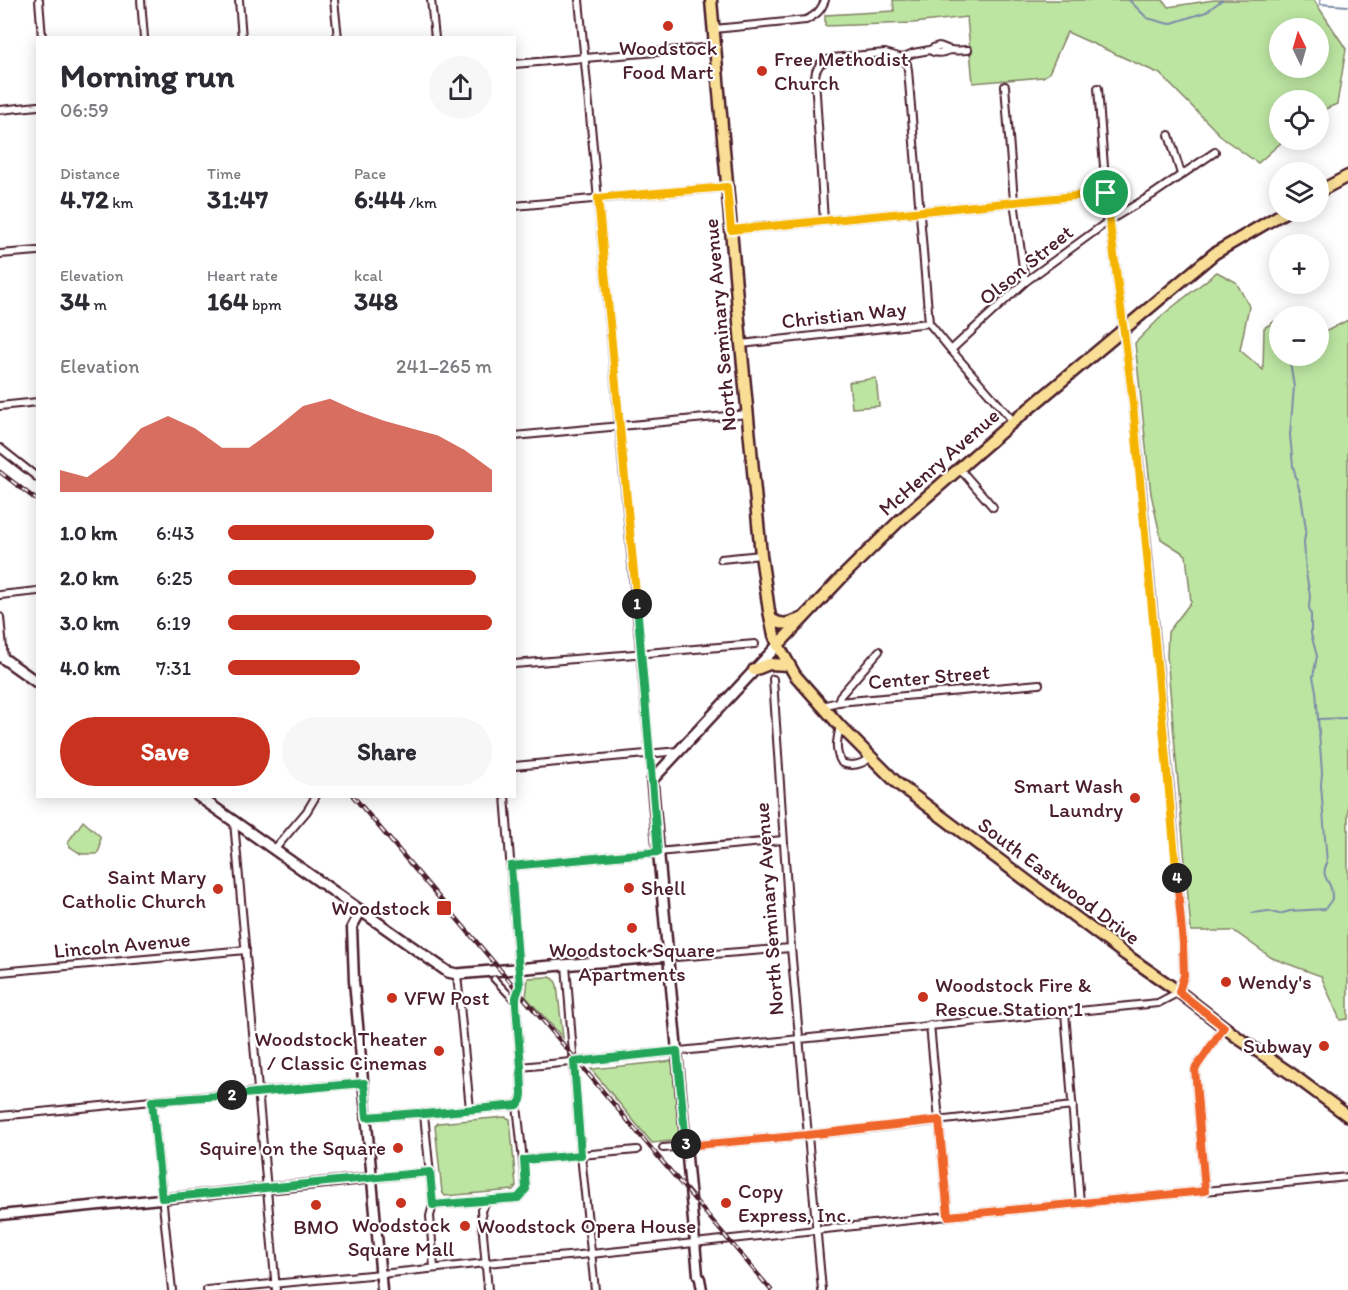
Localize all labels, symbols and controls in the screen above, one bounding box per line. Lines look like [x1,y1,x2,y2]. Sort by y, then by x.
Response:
north arrow [1269,18,1329,78]
map controls [1269,18,1329,366]
marker: Woodstock Food Mart [661,19,675,33]
place label: Woodstock Food Mart [619,35,718,84]
place label: Free Methodist Church [774,46,909,95]
text: Morning run [60,56,235,95]
button: share [429,56,492,119]
marker: Free Methodist Church [755,64,769,78]
button: locate [1269,90,1329,150]
text: 06:59 [60,98,109,122]
button: layers [1269,162,1329,222]
text: Distance [60,164,120,183]
text: Time [207,164,241,183]
text: Pace [354,164,386,183]
pin [1080,167,1131,218]
icon: arrive [1089,176,1122,209]
text: 4.72 [60,183,109,215]
text: 31:47 [207,183,268,215]
text: 6:44 [354,183,405,215]
text: km [109,193,133,212]
text: /km [405,193,437,212]
street label: North Seminary Avenue [698,218,741,433]
street label: Olson Street [974,219,1078,310]
button: + [1269,234,1329,294]
text: Elevation [60,266,124,285]
text: Heart rate [207,266,278,285]
text: kcal [354,266,382,285]
text: 34 [60,285,90,317]
text: 164 [207,285,248,317]
text: 348 [354,285,398,317]
text: m [90,295,107,314]
text: bpm [248,295,282,314]
street label: Christian Way [780,295,908,334]
button: − [1269,306,1329,366]
text: Elevation [60,354,139,378]
text: 241–265 m [396,354,492,378]
street label: McHenry Avenue [873,402,1004,521]
text: 1.0 km [60,521,117,545]
text: 6:43 [156,521,194,545]
text: 2.0 km [60,566,119,590]
text: 6:25 [156,566,193,590]
pin: 1 [622,589,652,619]
text: 1 [633,594,641,613]
text: 3.0 km [60,611,119,635]
text: 6:19 [156,611,191,635]
text: 4.0 km [60,656,120,680]
text: 7:31 [156,656,191,680]
street label: Center Street [867,659,991,694]
button: Save [60,717,270,786]
button: Share [282,717,492,786]
place label: Smart Wash Laundry [1014,773,1123,822]
marker: Smart Wash Laundry [1128,791,1142,805]
street label: North Seminary Avenue [749,802,788,1016]
street label: South Eastwood Drive [973,812,1145,950]
pin: 4 [1162,863,1192,893]
place label: Saint Mary Catholic Church [62,864,206,913]
text: 4 [1172,868,1182,887]
place label: Shell [641,875,686,900]
marker: Shell [622,881,636,895]
marker: Saint Mary Catholic Church [211,882,225,896]
place label: Woodstock [331,895,430,920]
marker: Woodstock [435,899,453,917]
marker: Woodstock Square Apartments [625,921,639,935]
street label: Lincoln Avenue [52,926,191,963]
place label: Woodstock Square Apartments [549,937,715,986]
place label: Wendy's [1238,969,1312,994]
place label: Woodstock Fire & Rescue Station 1 [935,972,1092,1021]
marker: Wendy's [1219,975,1233,989]
place label: VFW Post [404,985,489,1010]
marker: Woodstock Fire & Rescue Station 1 [916,990,930,1004]
marker: VFW Post [385,991,399,1005]
place label: Woodstock Theater / Classic Cinemas [254,1026,427,1075]
place label: Subway [1243,1033,1312,1058]
marker: Subway [1317,1039,1331,1053]
marker: Woodstock Theater / Classic Cinemas [432,1044,446,1058]
pin: 2 [217,1080,247,1110]
text: 2 [228,1085,236,1104]
pin: 3 [671,1129,701,1159]
text: 3 [682,1134,690,1153]
place label: Squire on the Square [200,1135,386,1160]
marker: Squire on the Square [391,1141,405,1155]
place label: Copy Express, Inc. [738,1178,852,1227]
marker: Woodstock Square Mall [394,1196,408,1210]
marker: Copy Express, Inc. [719,1196,733,1210]
marker: BMO [309,1198,323,1212]
place label: Woodstock Square Mall [348,1212,454,1261]
place label: Woodstock Opera House [477,1213,696,1238]
place label: BMO [293,1214,339,1239]
marker: Woodstock Opera House [458,1219,472,1233]

